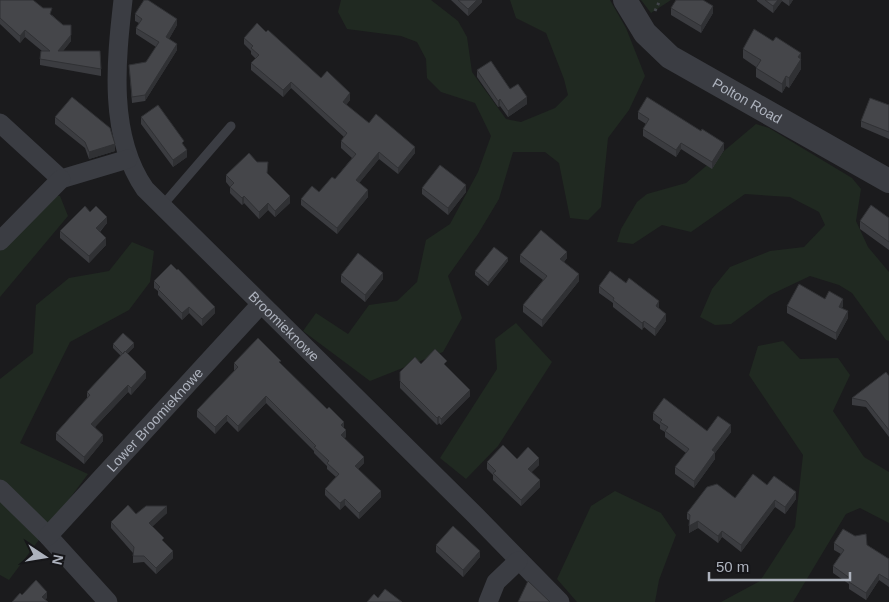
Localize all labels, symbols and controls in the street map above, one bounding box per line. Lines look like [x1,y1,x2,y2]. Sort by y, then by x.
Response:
street label: Polton Road [710,75,785,127]
street label: Broomieknowe [245,288,323,365]
street label: Lower Broomieknowe [103,364,206,475]
north arrow [20,532,70,582]
scale bar [709,550,850,582]
text: N [49,553,67,566]
text: 50 m [716,558,749,575]

